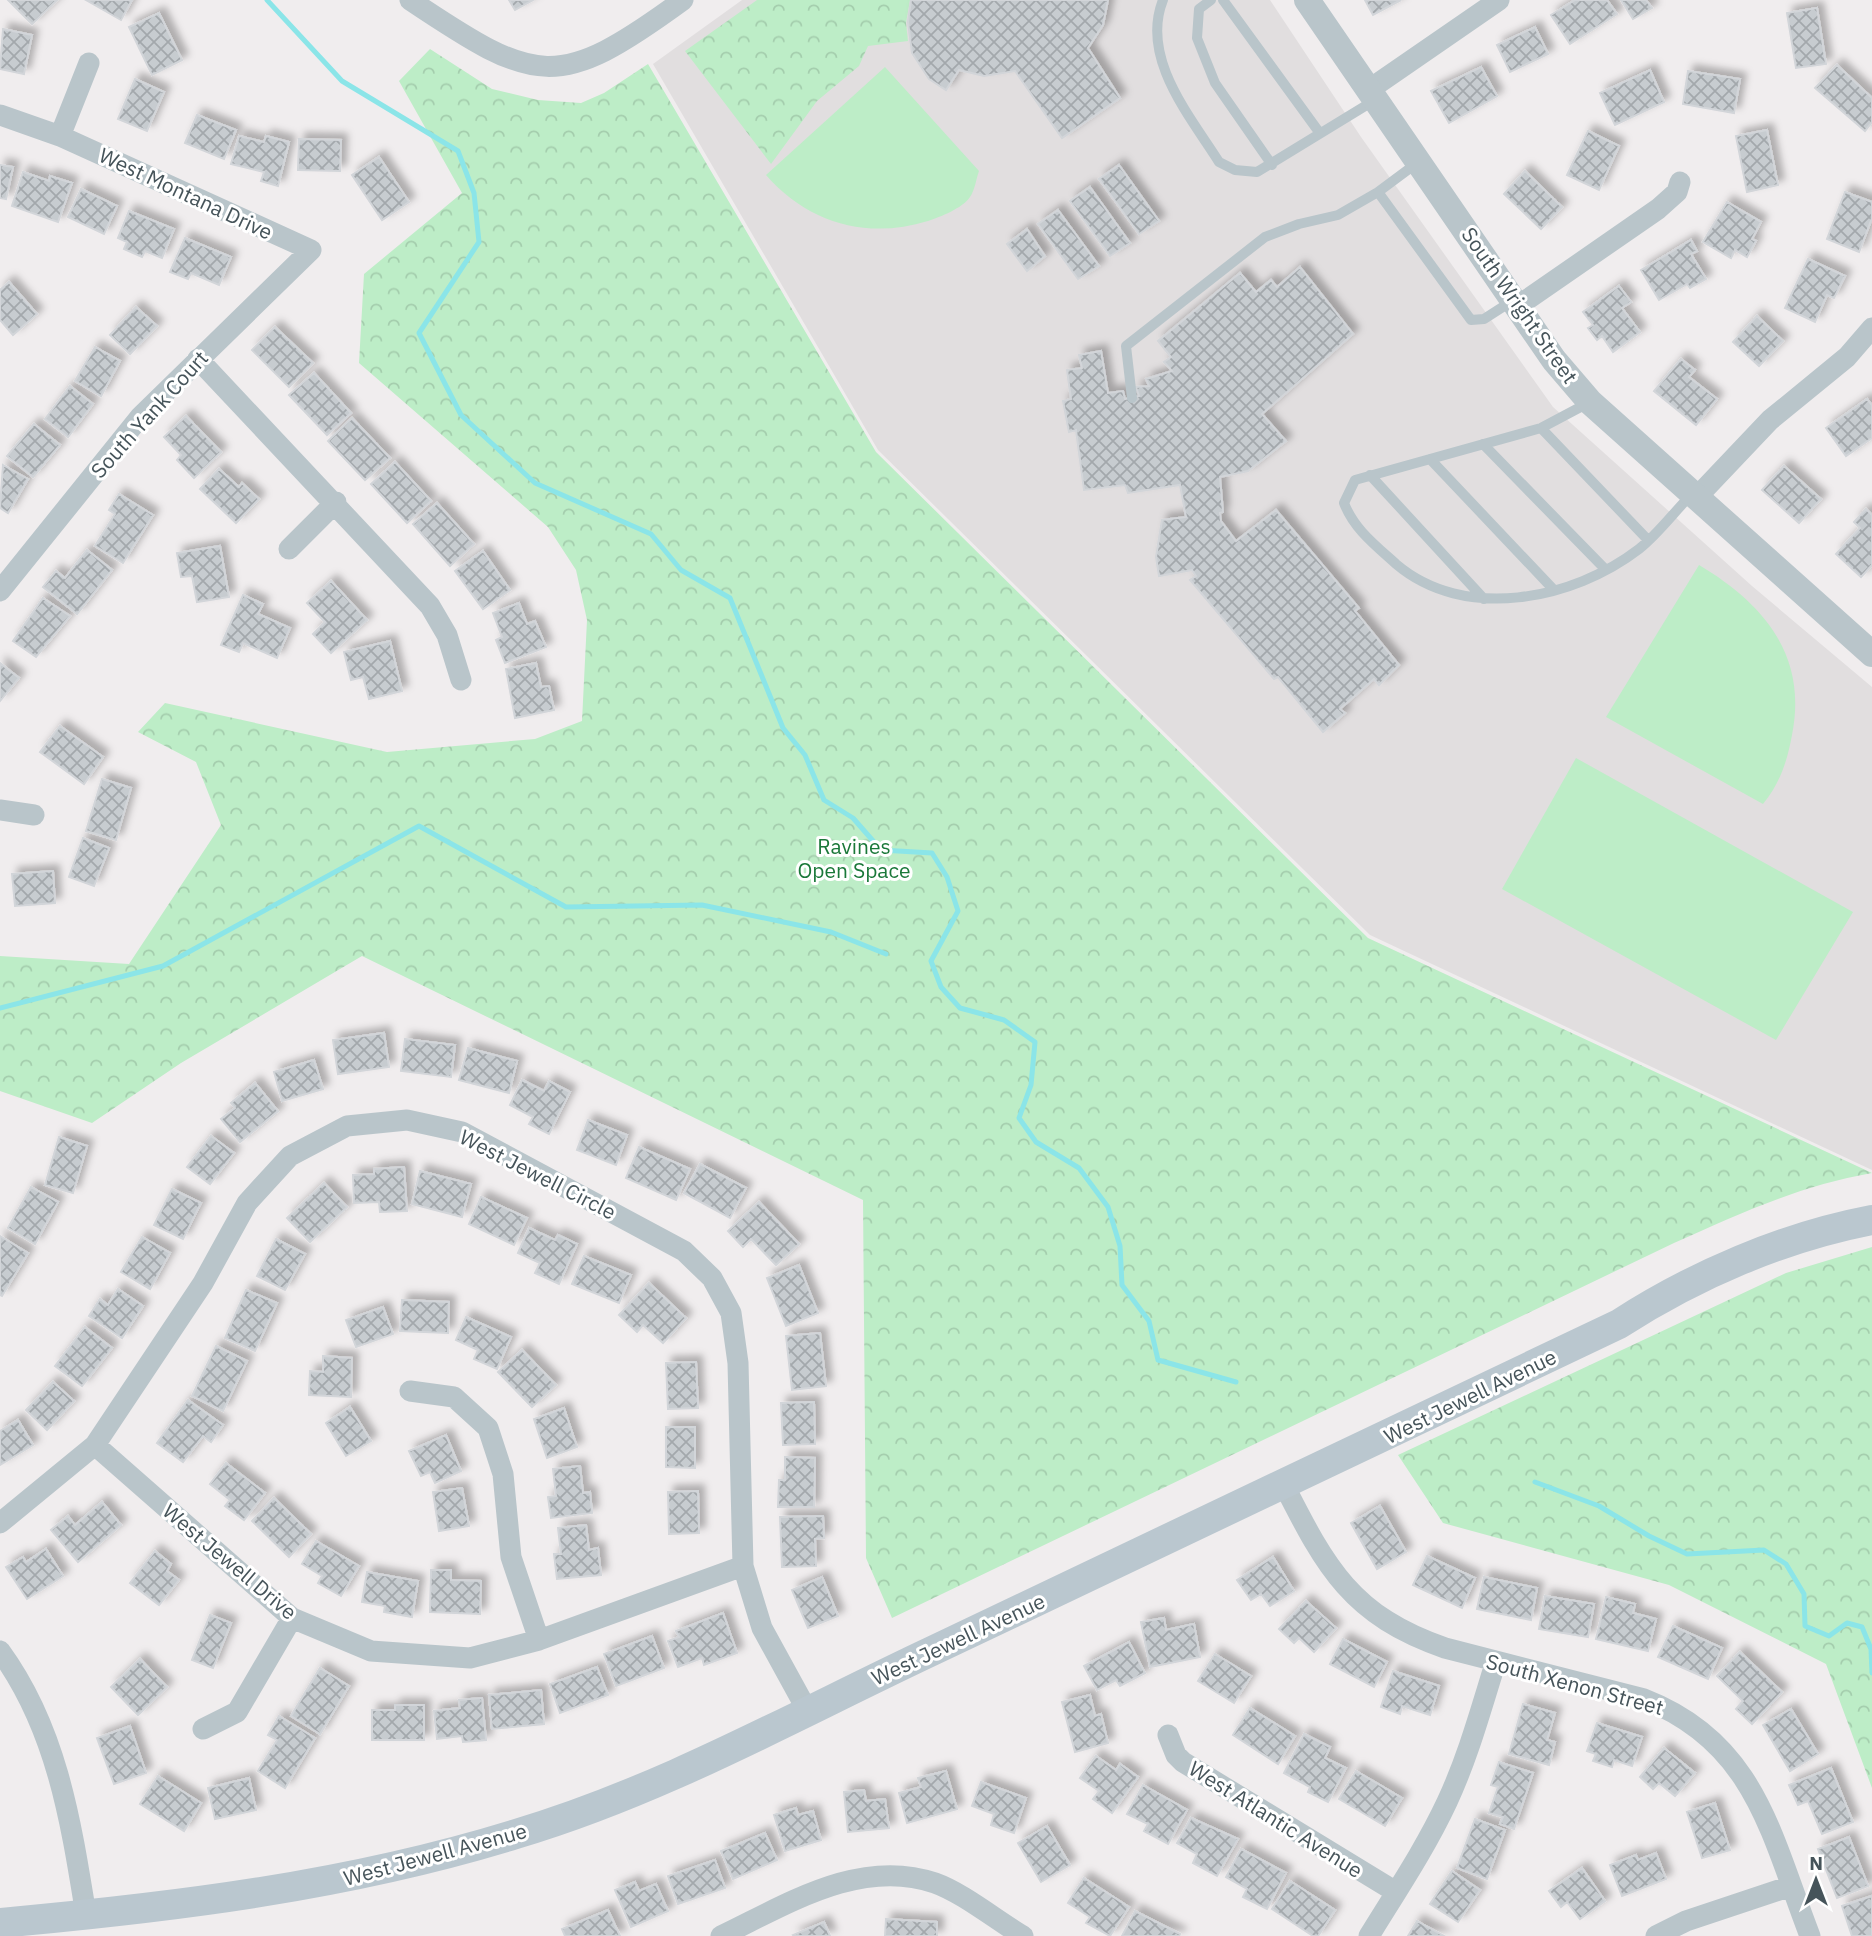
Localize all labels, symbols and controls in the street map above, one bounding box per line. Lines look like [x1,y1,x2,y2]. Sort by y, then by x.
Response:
street label: West Montana Drive [95,140,277,246]
street label: South Wright Street [1456,221,1584,389]
street label: South Yank Court [84,344,214,484]
park label: Ravines Open Space [797,832,911,884]
street label: West Jewell Circle [455,1122,621,1226]
street label: West Jewell Avenue [1379,1342,1561,1450]
street label: West Jewell Drive [157,1497,303,1625]
street label: West Jewell Avenue [867,1586,1049,1692]
street label: South Xenon Street [1483,1647,1667,1721]
street label: West Atlantic Avenue [1184,1754,1368,1884]
street label: West Jewell Avenue [340,1816,530,1892]
north arrow [1781,1845,1851,1915]
text: N [1809,1851,1823,1875]

